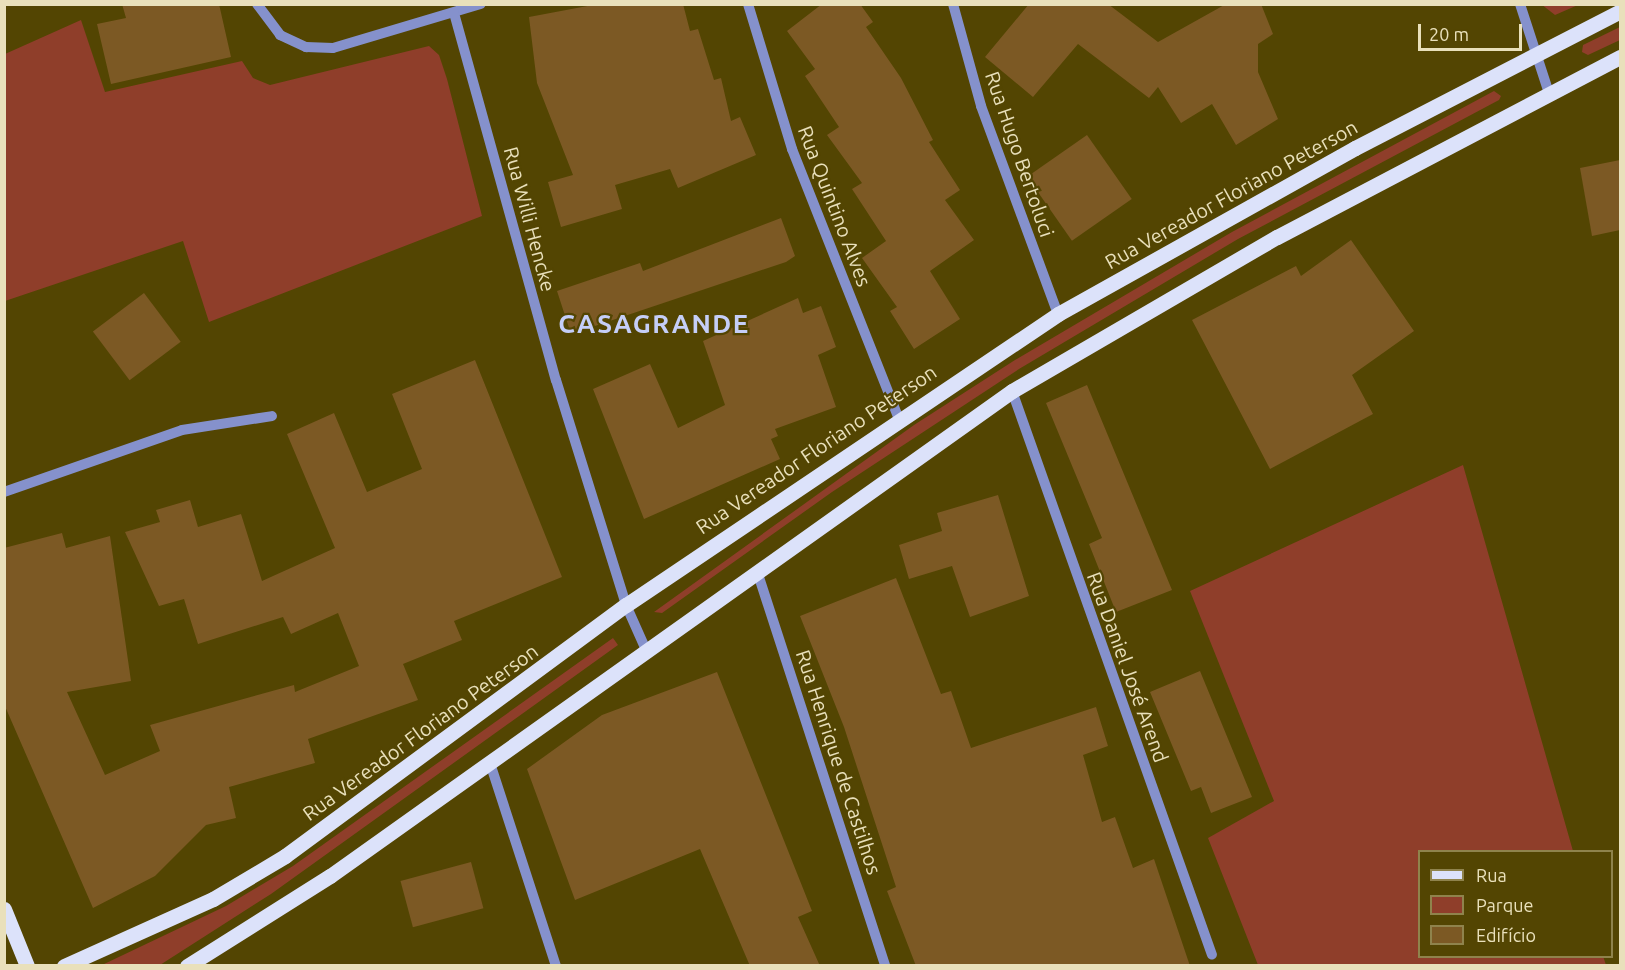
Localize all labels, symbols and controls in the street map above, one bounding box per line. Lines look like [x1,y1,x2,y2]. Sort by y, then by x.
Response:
scale bar [1421,12,1524,50]
text: 20 m [1429,24,1469,44]
street label: Rua Hugo Bertoluci [980,68,1060,240]
street label: Rua Vereador Floriano Peterson [1101,114,1361,274]
street label: Rua Quintino Alves [793,122,877,290]
street label: Rua Willi Hencke [499,144,561,294]
district label: CASAGRANDE [558,308,750,340]
street label: Rua Vereador Floriano Peterson [691,359,941,539]
street label: Rua Daniel José Arend [1082,569,1174,765]
street label: Rua Vereador Floriano Peterson [298,639,542,825]
street label: Rua Henrique de Castilhos [791,647,887,877]
legend [1418,850,1613,958]
text: Rua [1476,865,1507,885]
text: Parque [1476,895,1533,915]
text: Edifício [1476,925,1536,945]

